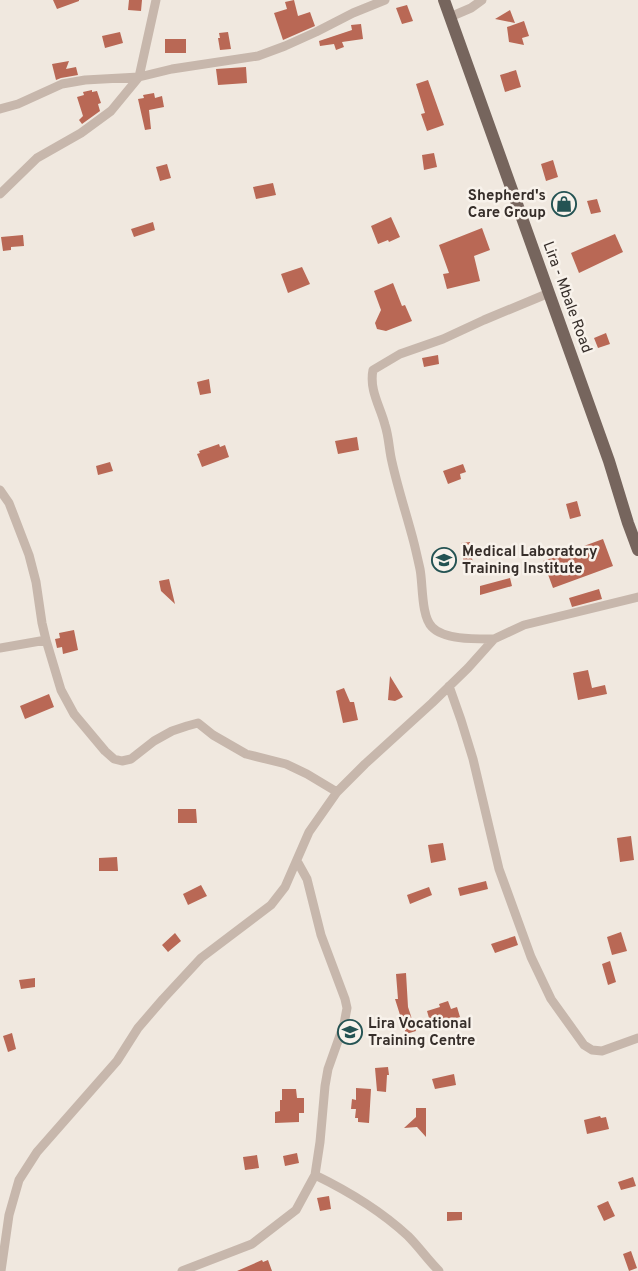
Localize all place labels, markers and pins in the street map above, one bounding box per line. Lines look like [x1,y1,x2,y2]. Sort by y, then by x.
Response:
place label: Shepherd's Care Group [468,187,546,223]
shop icon: Shepherd's Care Group [551,191,577,217]
place label: Medical Laboratory Training Institute [462,543,598,579]
school or university icon: Medical Laboratory Training Institute [431,547,457,573]
place label: Lira Vocational Training Centre [368,1015,475,1051]
school or university icon: Lira Vocational Training Centre [337,1019,363,1045]

